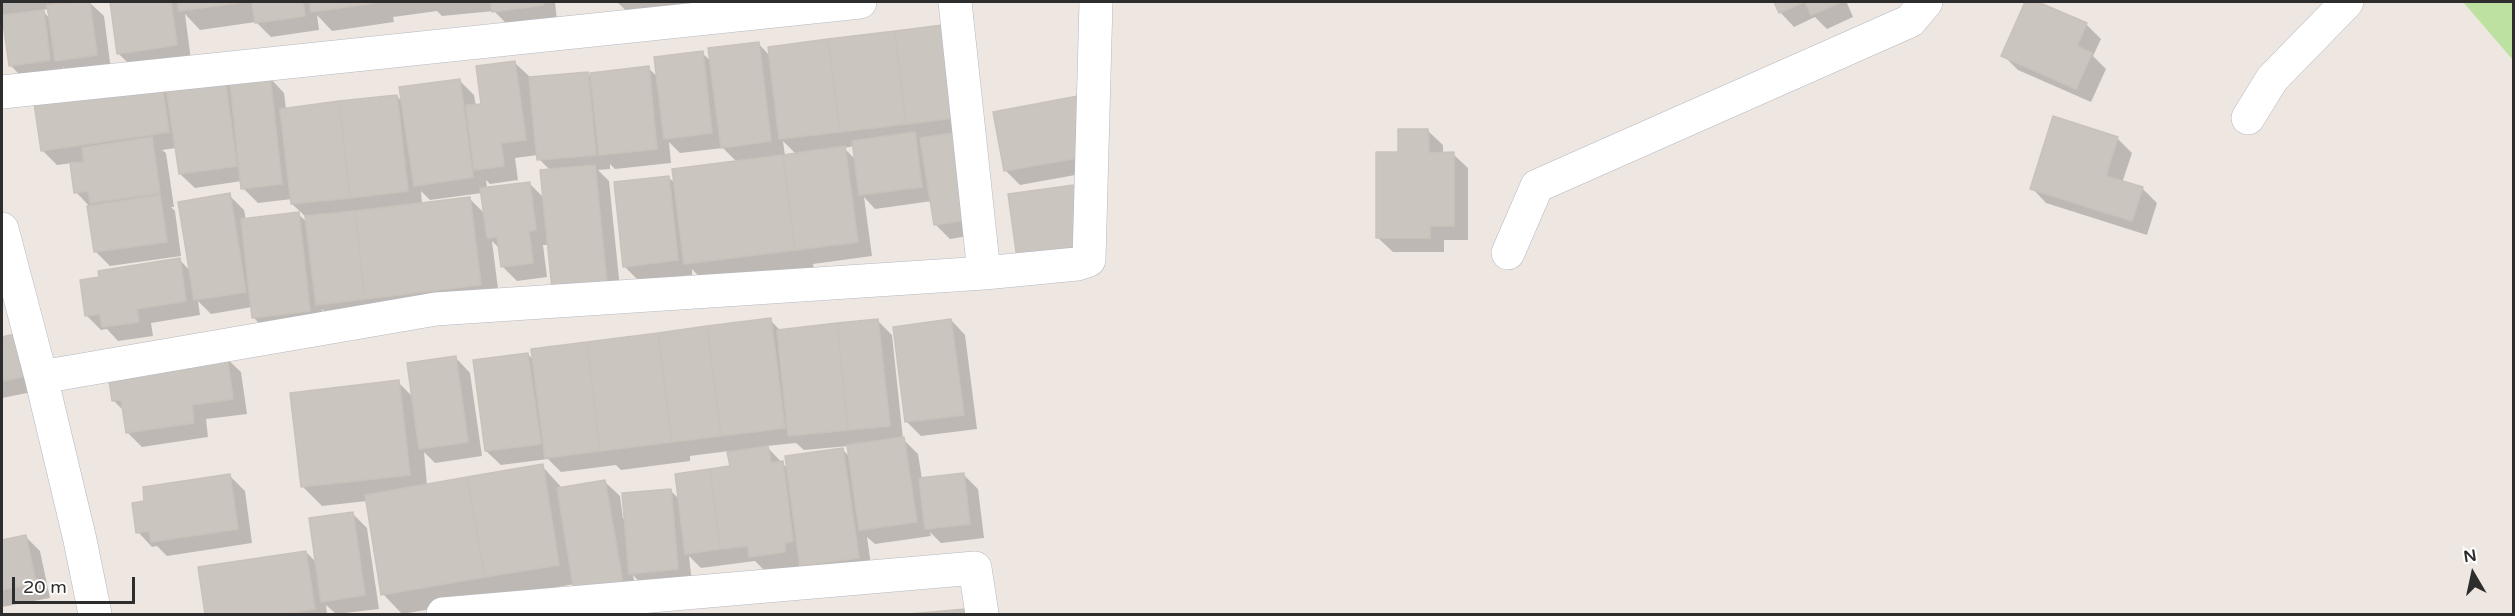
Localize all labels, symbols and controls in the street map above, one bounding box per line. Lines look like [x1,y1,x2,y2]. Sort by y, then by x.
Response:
north arrow [2443,544,2503,604]
text: N [2462,545,2478,567]
scale bar [15,565,138,603]
text: 20 m [23,576,67,598]

